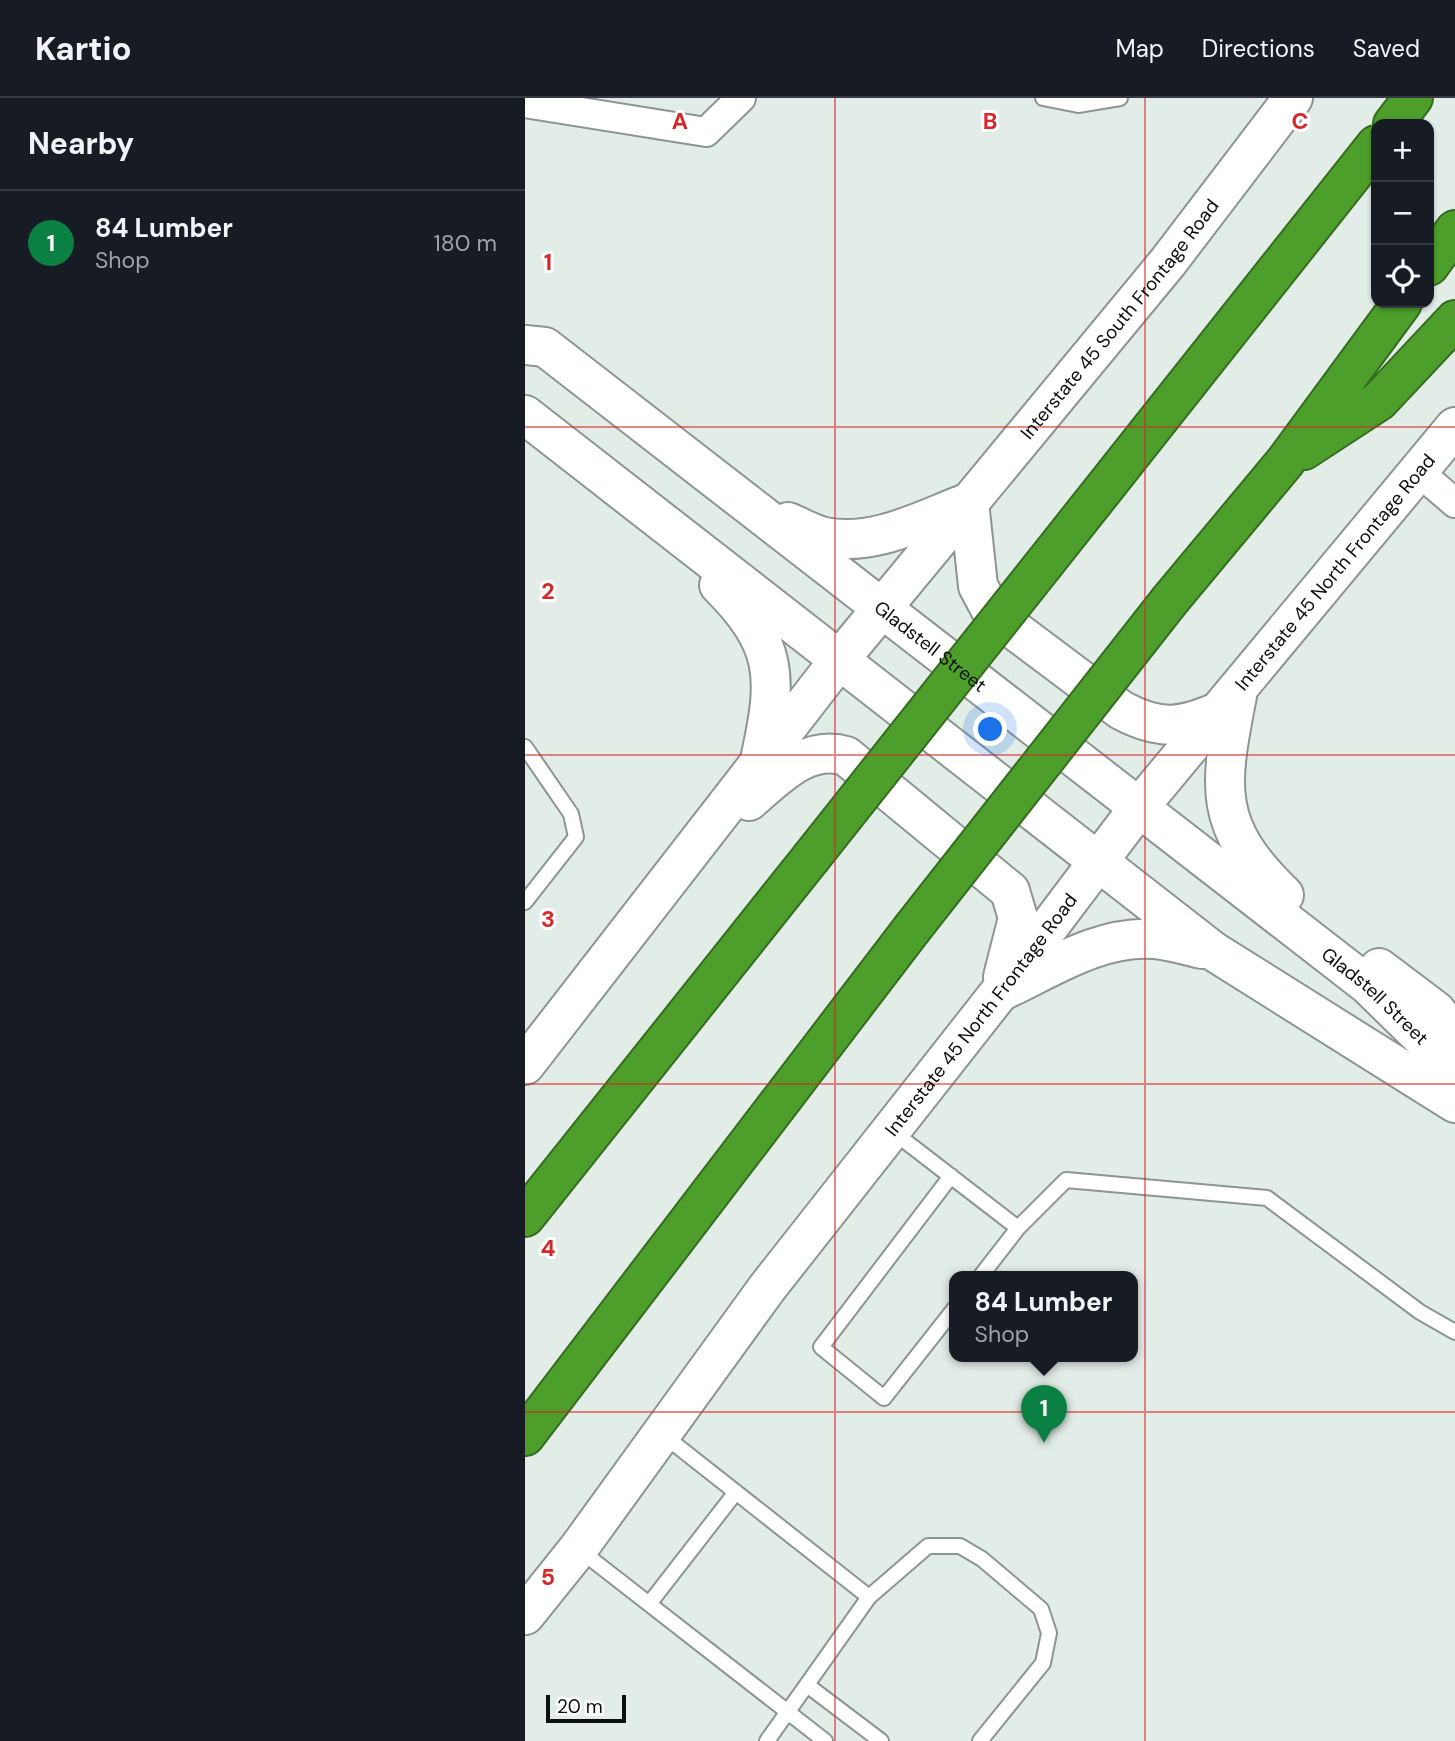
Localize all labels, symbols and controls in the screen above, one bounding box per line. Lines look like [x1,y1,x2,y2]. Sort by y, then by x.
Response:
text: Kartio [35,27,132,70]
text: Map [1116,33,1164,64]
text: Directions [1202,33,1315,64]
text: Saved [1353,33,1420,64]
text: A [672,106,688,136]
text: B [983,106,997,136]
text: C [1292,106,1308,136]
map controls [1371,119,1434,308]
button: + [1371,119,1434,182]
text: Nearby [28,124,134,163]
button: − [1371,182,1434,245]
street label: Interstate 45 South Frontage Road [1014,194,1224,444]
text: 84 Lumber [95,211,233,245]
text: 1 [47,228,55,258]
text: 180 m [433,228,497,258]
text: Shop [95,245,150,275]
button: locate [1371,245,1434,308]
text: 1 [544,247,552,277]
street label: Interstate 45 North Frontage Road [1229,448,1440,695]
text: 2 [541,576,555,606]
street label: Gladstell Street [869,595,992,697]
your location [973,712,1007,746]
street label: Interstate 45 North Frontage Road [879,888,1082,1141]
text: 3 [541,904,555,934]
street label: Gladstell Street [1317,941,1434,1050]
text: 4 [541,1233,556,1263]
popup [949,1271,1138,1362]
text: 84 Lumber [975,1285,1112,1319]
text: Shop [975,1319,1029,1349]
pin: 1 [1021,1385,1067,1443]
text: 5 [541,1562,555,1592]
scale bar [546,1692,627,1724]
text: 20 m [557,1694,603,1719]

